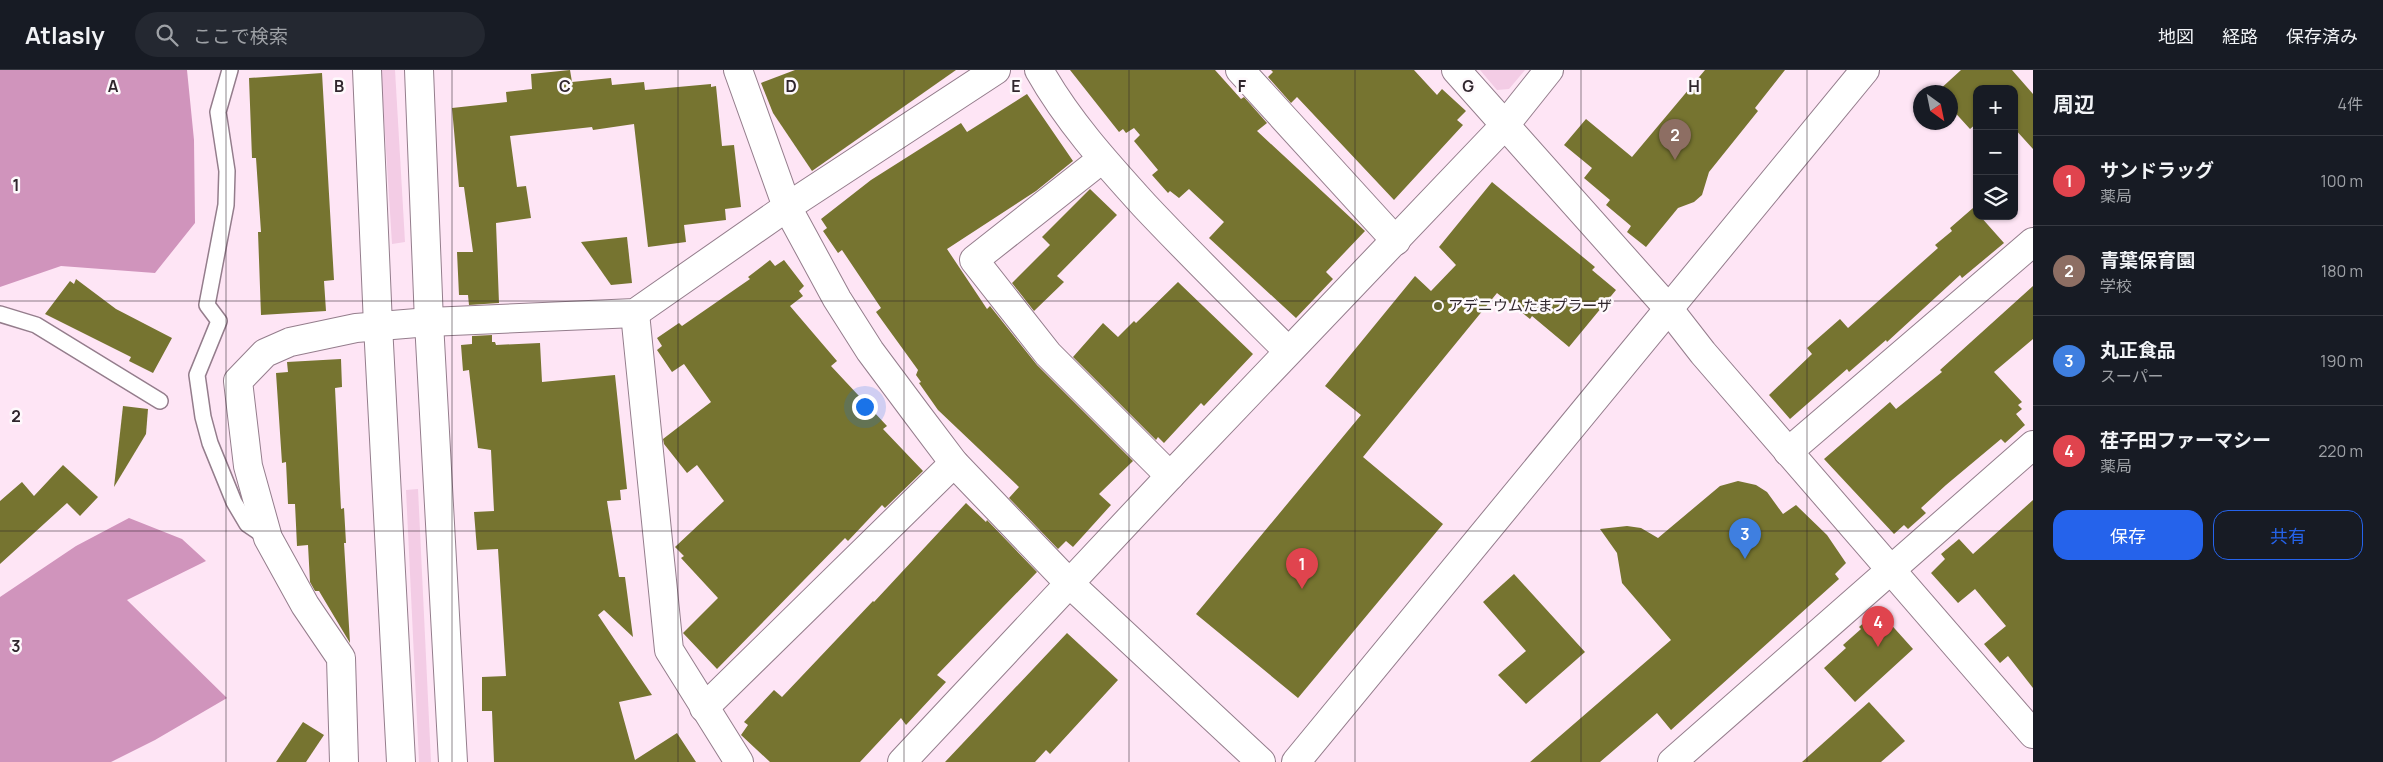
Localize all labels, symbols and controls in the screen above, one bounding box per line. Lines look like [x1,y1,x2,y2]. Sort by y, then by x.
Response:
search box [135,12,485,57]
text: Atlasly [25,18,105,51]
icon: search [153,21,181,49]
text: ここで検索 [193,23,288,49]
text: 地図 [2158,24,2194,48]
text: 経路 [2222,24,2258,48]
text: 保存済み [2286,24,2358,48]
text: A [108,75,119,97]
text: B [334,75,344,97]
text: C [559,75,571,97]
text: D [785,75,797,97]
text: E [1011,75,1021,97]
text: F [1238,75,1247,97]
text: G [1462,75,1474,97]
text: H [1688,75,1700,97]
north arrow [1913,85,1958,130]
map controls [1973,85,2018,220]
button: + [1973,85,2018,130]
text: 周辺 [2053,90,2095,118]
text: 4件 [2338,93,2363,115]
pin: 2 [1659,119,1691,160]
button: − [1973,130,2018,175]
text: サンドラッグ [2100,157,2214,183]
text: 1 [2065,170,2073,192]
text: 100 m [2320,170,2363,192]
text: 1 [12,174,20,196]
button: layers [1973,175,2018,220]
text: 薬局 [2100,185,2132,207]
text: 青葉保育園 [2100,247,2195,273]
text: 2 [2064,260,2074,282]
text: 180 m [2321,260,2363,282]
text: 学校 [2100,275,2132,297]
place label: アデニウムたまプラーザ [1448,295,1612,316]
marker: アデニウムたまプラーザ [1432,300,1444,312]
text: 丸正食品 [2100,337,2176,363]
text: 3 [2064,350,2074,372]
text: 190 m [2320,350,2363,372]
text: スーパー [2100,365,2164,387]
your location [852,394,878,420]
text: 2 [11,405,21,427]
text: 荏子田ファーマシー [2100,427,2271,453]
text: 4 [2064,440,2074,462]
text: 220 m [2318,440,2363,462]
text: 薬局 [2100,455,2132,477]
button: 保存 [2053,510,2203,560]
button: 共有 [2213,510,2363,560]
pin: 3 [1729,518,1761,559]
pin: 1 [1286,548,1318,589]
pin: 4 [1862,606,1894,647]
text: 3 [11,635,21,657]

